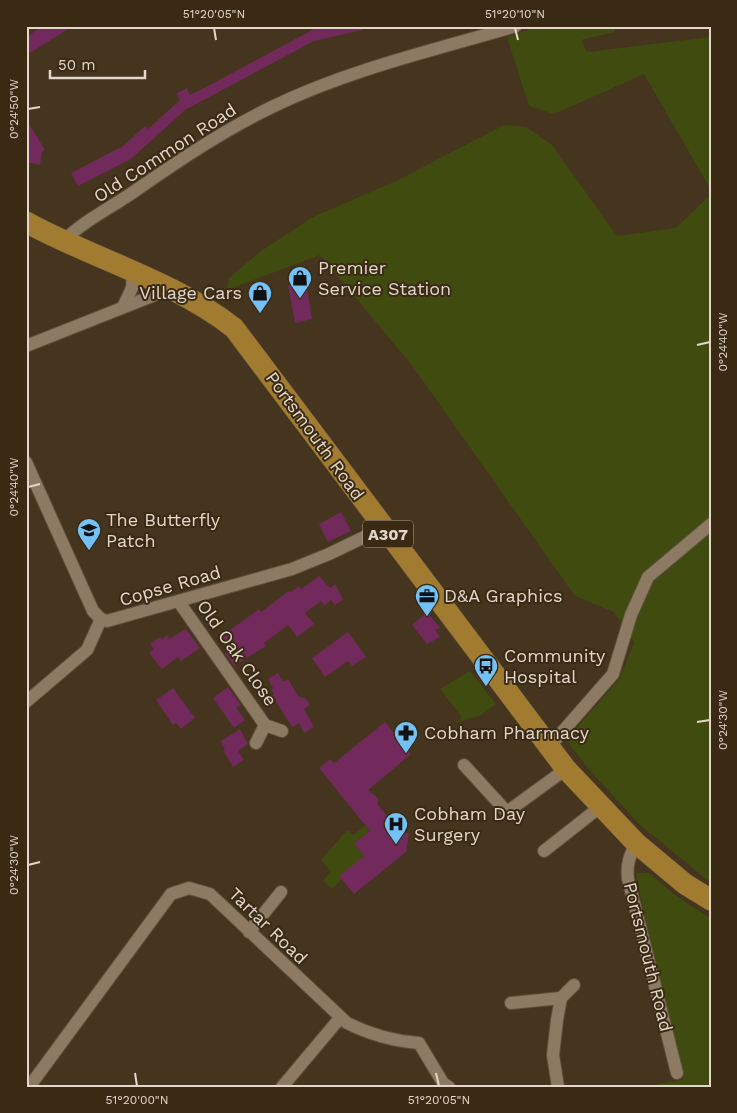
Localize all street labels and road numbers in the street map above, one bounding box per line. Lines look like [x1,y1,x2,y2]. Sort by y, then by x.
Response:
street label: Old Common Road [89,99,240,207]
street label: Portsmouth Road [262,368,369,504]
road number: A307 [363,520,413,548]
street label: Copse Road [117,561,223,610]
street label: Old Oak Close [193,596,282,710]
street label: Portsmouth Road [620,880,677,1034]
street label: Tartar Road [225,883,312,968]

